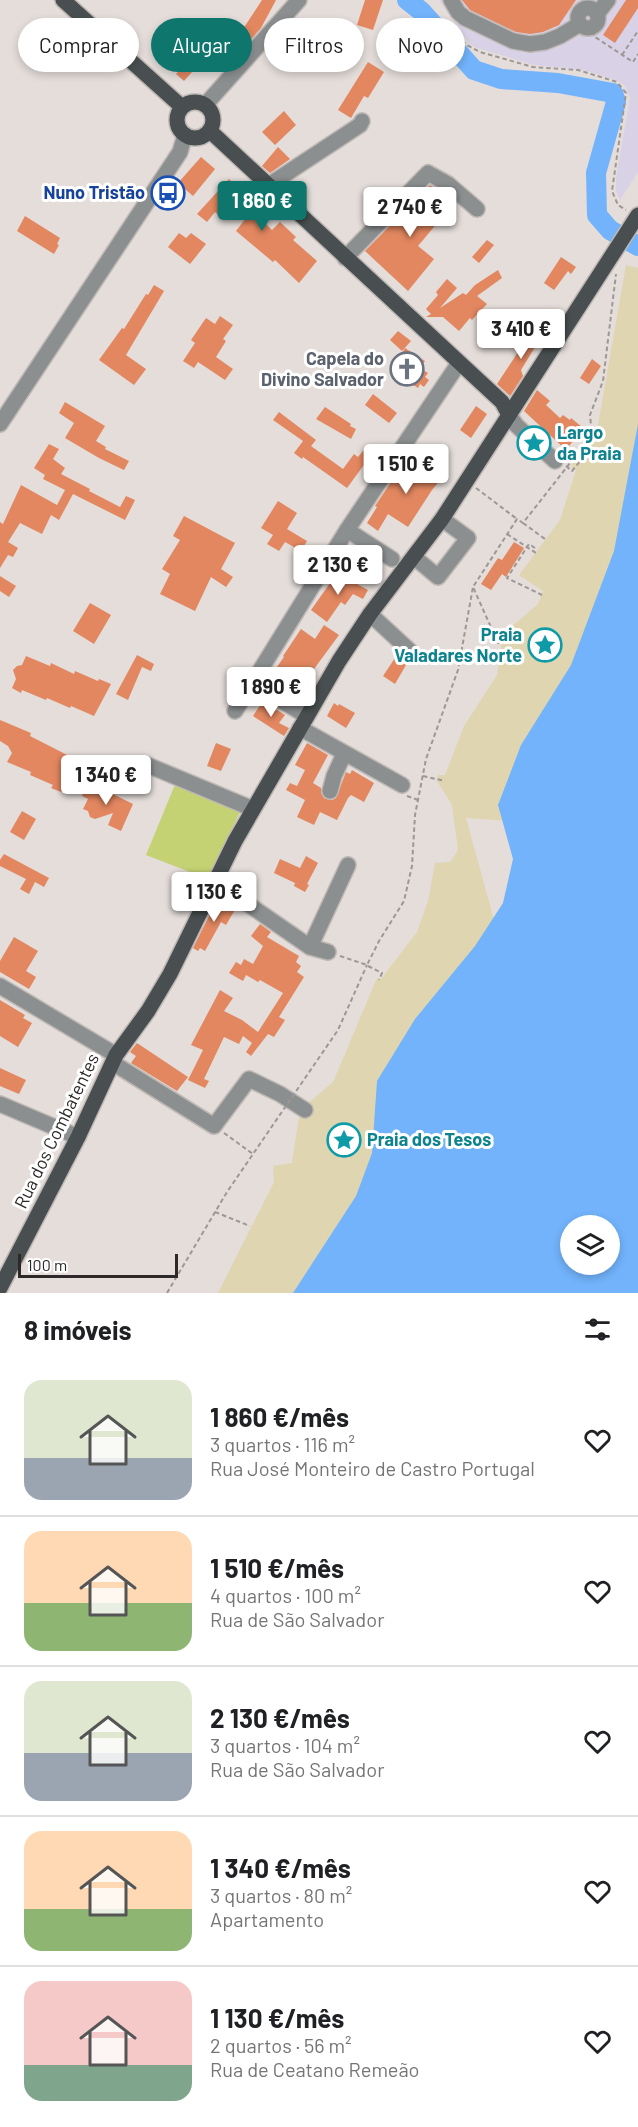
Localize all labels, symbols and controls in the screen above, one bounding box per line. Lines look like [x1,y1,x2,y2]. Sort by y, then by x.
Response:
chip: Comprar [18,18,139,72]
chip: Alugar [151,18,252,72]
chip: Filtros [264,18,364,72]
chip: Novo [376,18,465,72]
bus stop icon: Nuno Tristão [150,175,186,211]
place label: Nuno Tristão [43,181,145,203]
pin: 1 860 € [207,181,317,232]
pin: 2 740 € [355,187,465,238]
text: 1 860 € [232,188,292,212]
text: 2 740 € [377,194,443,218]
pin: 3 410 € [466,309,576,360]
text: 3 410 € [491,316,551,340]
place label: Capela do Divino Salvador [261,347,384,390]
church icon: Capela do Divino Salvador [389,351,425,387]
place label: Largo da Praia [557,421,621,464]
place icon: Largo da Praia [516,425,552,461]
pin: 1 510 € [351,444,461,495]
text: 1 510 € [378,451,434,475]
pin: 2 130 € [283,545,393,596]
text: 2 130 € [307,552,369,576]
place label: Praia Valadares Norte [394,623,522,666]
place icon: Praia Valadares Norte [527,627,563,663]
pin: 1 890 € [216,667,326,718]
text: 1 890 € [241,674,301,698]
pin: 1 340 € [51,755,161,806]
text: 1 340 € [75,762,137,786]
pin: 1 130 € [159,872,269,923]
text: 1 130 € [185,879,243,903]
street label: Rua dos Combatentes [9,1049,103,1212]
place icon: Praia dos Tesos [326,1122,362,1158]
place label: Praia dos Tesos [367,1128,491,1150]
map controls [560,1215,620,1275]
button: layers [560,1215,620,1275]
scale bar [18,1251,178,1278]
text: 100 m [27,1255,67,1274]
icon: filters [581,1313,614,1346]
text: 8 imóveis [24,1314,132,1345]
text: 1 860 €/mês [210,1401,349,1432]
icon: home [72,1404,144,1476]
icon: heart [581,1424,614,1457]
text: 3 quartos · 116 m² [210,1432,355,1456]
text: Rua José Monteiro de Castro Portugal [210,1456,535,1480]
text: 1 510 €/mês [210,1552,344,1583]
icon: home [72,1555,144,1627]
icon: heart [581,1575,614,1608]
text: 4 quartos · 100 m² [210,1583,361,1607]
text: Rua de São Salvador [210,1607,384,1631]
text: 2 130 €/mês [210,1702,350,1733]
icon: home [72,1705,144,1777]
icon: heart [581,1725,614,1758]
text: 3 quartos · 104 m² [210,1733,360,1757]
text: Rua de São Salvador [210,1757,384,1781]
text: 1 340 €/mês [210,1852,351,1883]
icon: home [72,1855,144,1927]
icon: heart [581,1875,614,1908]
text: 3 quartos · 80 m² [210,1883,352,1907]
text: Apartamento [210,1907,324,1931]
text: 1 130 €/mês [210,2002,344,2033]
icon: home [72,2005,144,2077]
icon: heart [581,2025,614,2058]
text: 2 quartos · 56 m² [210,2033,352,2057]
text: Rua de Ceatano Remeão [210,2057,419,2081]

